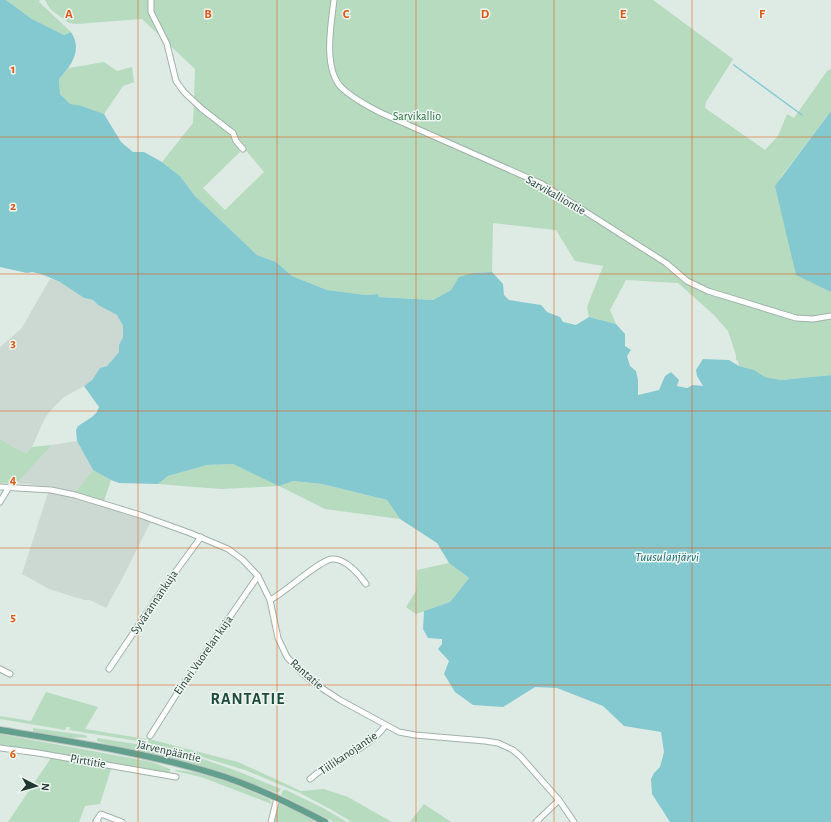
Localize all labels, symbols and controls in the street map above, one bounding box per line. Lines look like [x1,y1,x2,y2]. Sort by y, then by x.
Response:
text: A [65,8,73,21]
text: B [204,8,212,21]
text: C [343,8,350,21]
text: D [481,8,490,21]
text: E [620,8,627,21]
text: F [759,8,766,21]
text: 1 [11,63,15,76]
park label: Sarvikallio [393,110,441,122]
street label: Sarvikalliontie [524,173,588,217]
text: 2 [10,200,16,213]
text: 3 [10,337,16,350]
text: 4 [10,474,17,487]
water label: Tuusulanjärvi [635,551,699,564]
street label: Syvärannankuja [128,567,181,637]
text: 5 [10,611,16,624]
street label: Einari Vuorelan kuja [171,613,236,697]
street label: Rantatie [288,656,326,692]
district label: RANTATIE [211,691,285,707]
street label: Tiilikanojantie [317,729,380,778]
street label: Järvenpääntie [136,738,202,764]
text: 6 [10,748,16,761]
street label: Pirttitie [69,752,107,770]
north arrow [16,766,56,806]
text: N [40,783,51,791]

